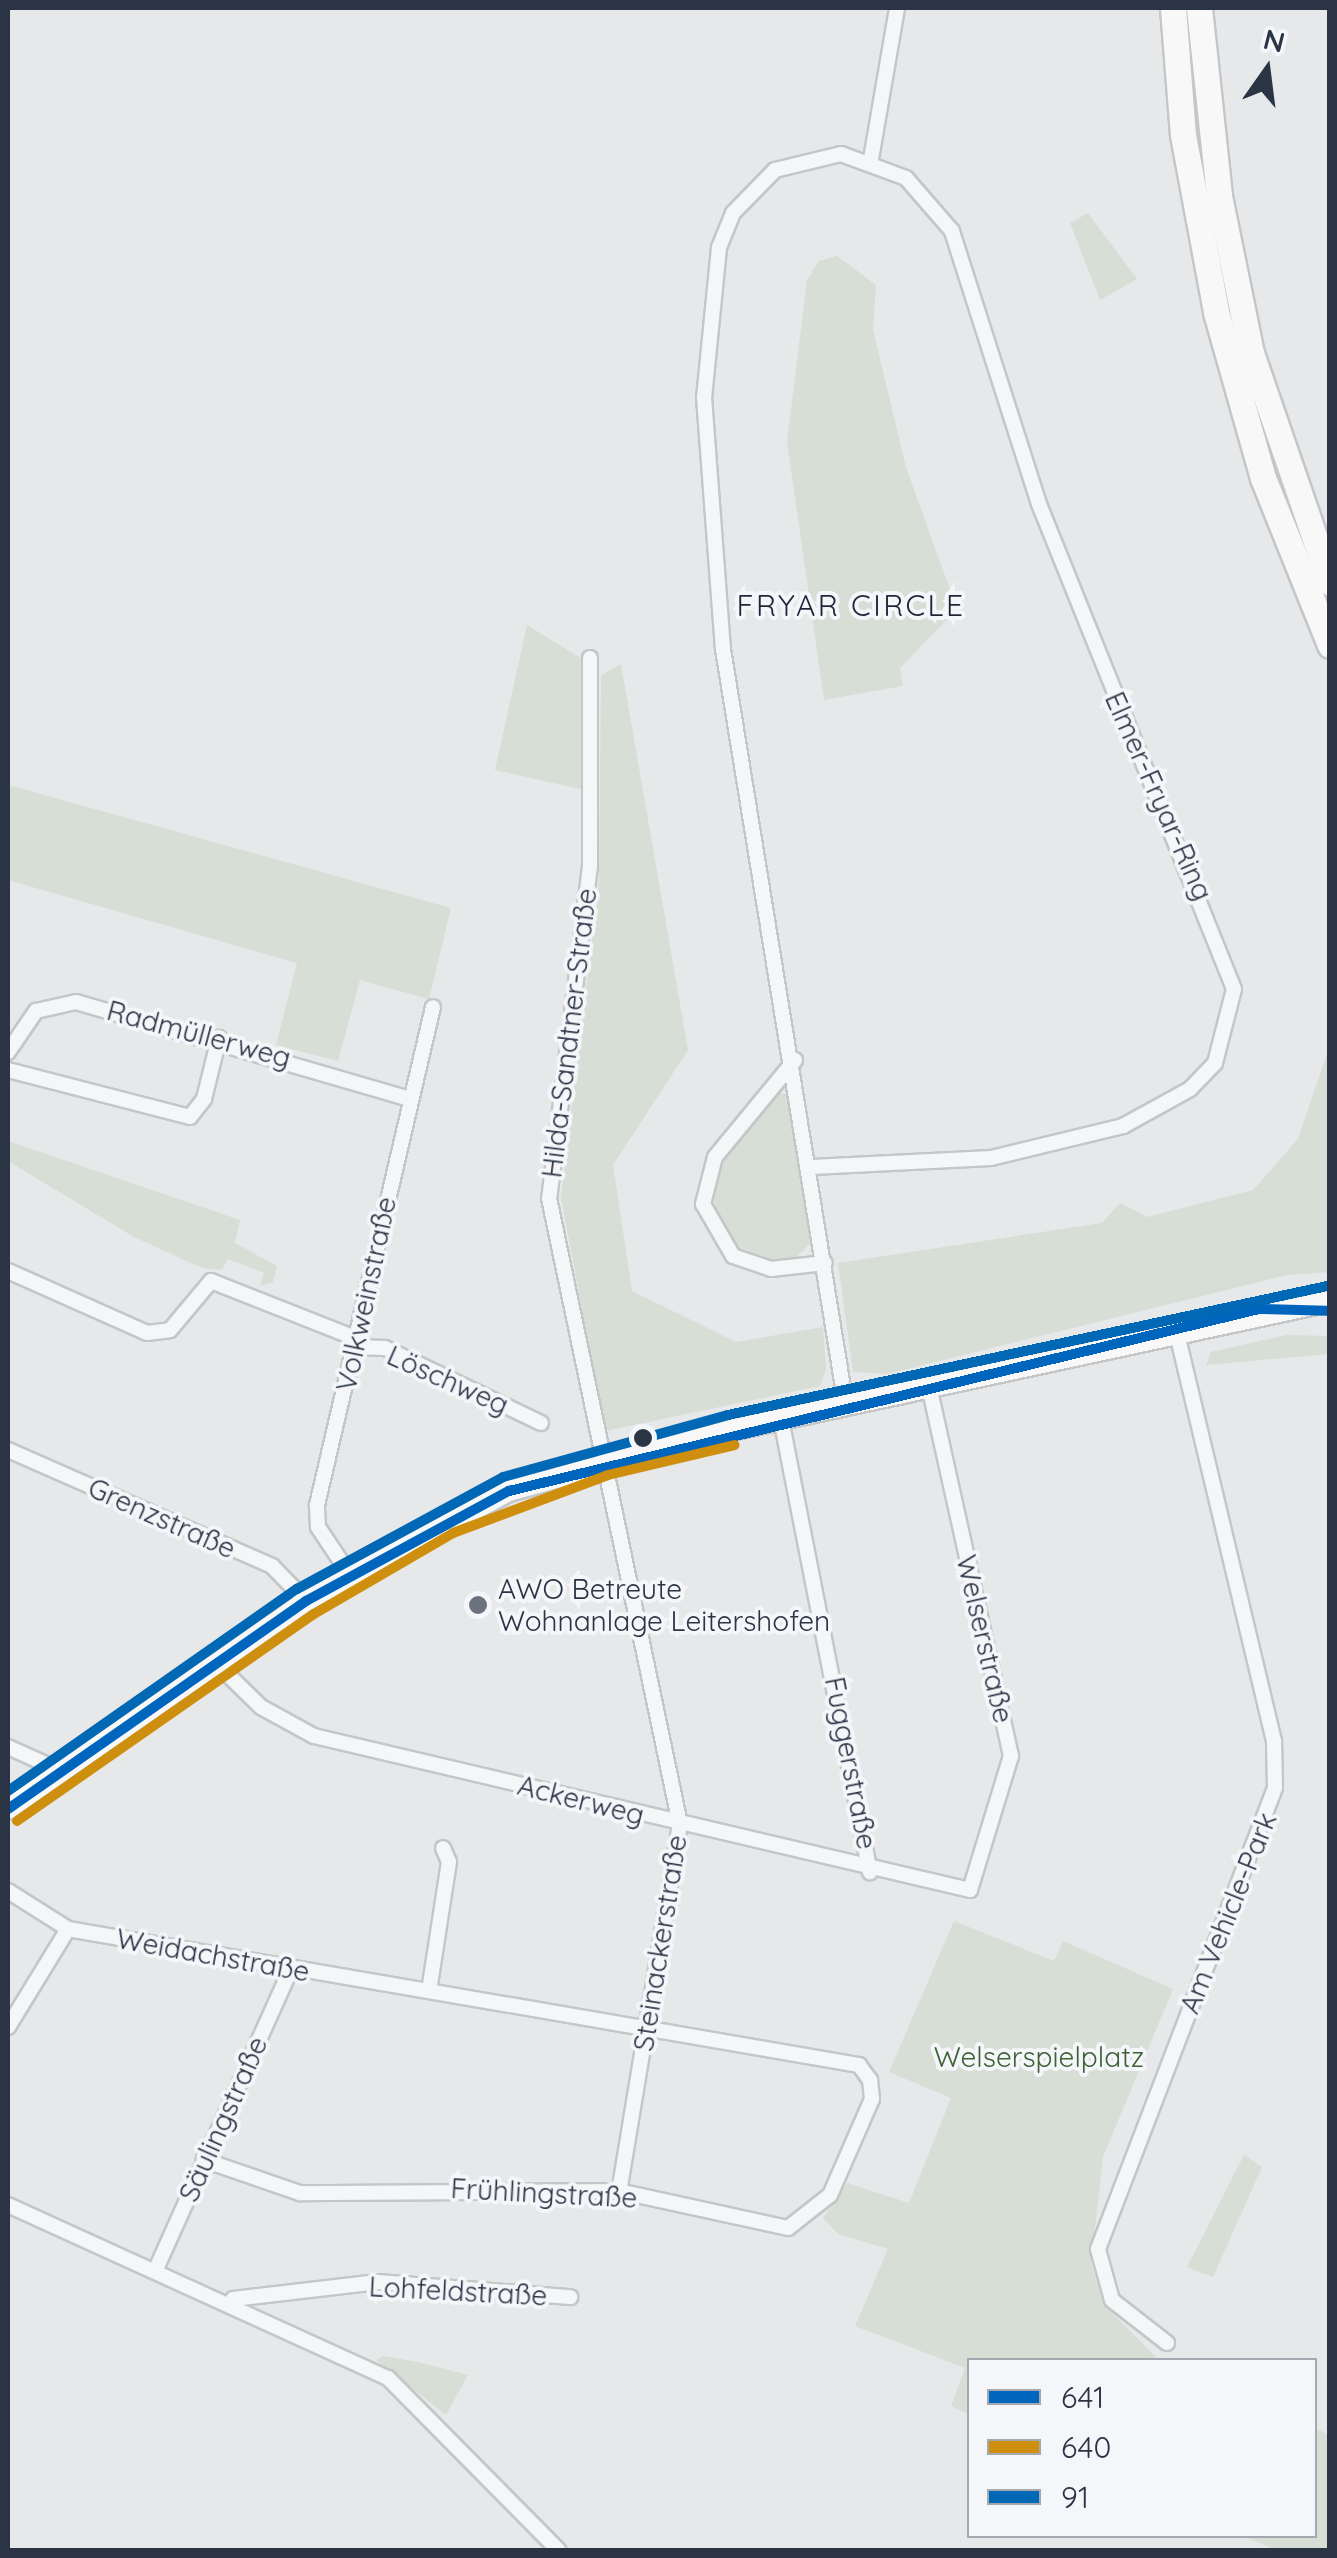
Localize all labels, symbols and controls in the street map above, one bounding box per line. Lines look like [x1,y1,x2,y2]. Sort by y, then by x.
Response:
north arrow [1217,20,1317,120]
text: N [1260,21,1289,60]
district label: FRYAR CIRCLE [736,587,966,623]
street label: Elmer-Fryar-Ring [1098,687,1220,905]
street label: Hilda-Sandtner-Straße [535,886,603,1180]
street label: Radmüllerweg [103,993,295,1075]
street label: Volkweinstraße [329,1194,403,1394]
street label: Löschweg [382,1338,514,1422]
unlabelled marker [633,1428,653,1448]
street label: Grenzstraße [83,1471,241,1565]
street label: Welserstraße [949,1552,1021,1726]
place label: AWO Betreute Wohnanlage Leitershofen [498,1572,830,1638]
marker: AWO Betreute Wohnanlage Leitershofen [467,1594,489,1616]
street label: Fuggerstraße [818,1674,884,1852]
street label: Ackerweg [514,1768,648,1832]
street label: Am Vehicle-Park [1172,1808,1284,2018]
street label: Steinackerstraße [626,1833,694,2053]
street label: Weidachstraße [114,1921,312,1989]
street label: Säulingstraße [172,2031,274,2207]
park label: Welserspielplatz [934,2040,1144,2074]
street label: Frühlingstraße [450,2171,638,2215]
street label: Lohfeldstraße [368,2270,548,2312]
legend [967,2358,1317,2538]
text: 641 [1061,2378,1104,2416]
text: 640 [1061,2428,1111,2466]
text: 91 [1061,2478,1089,2516]

